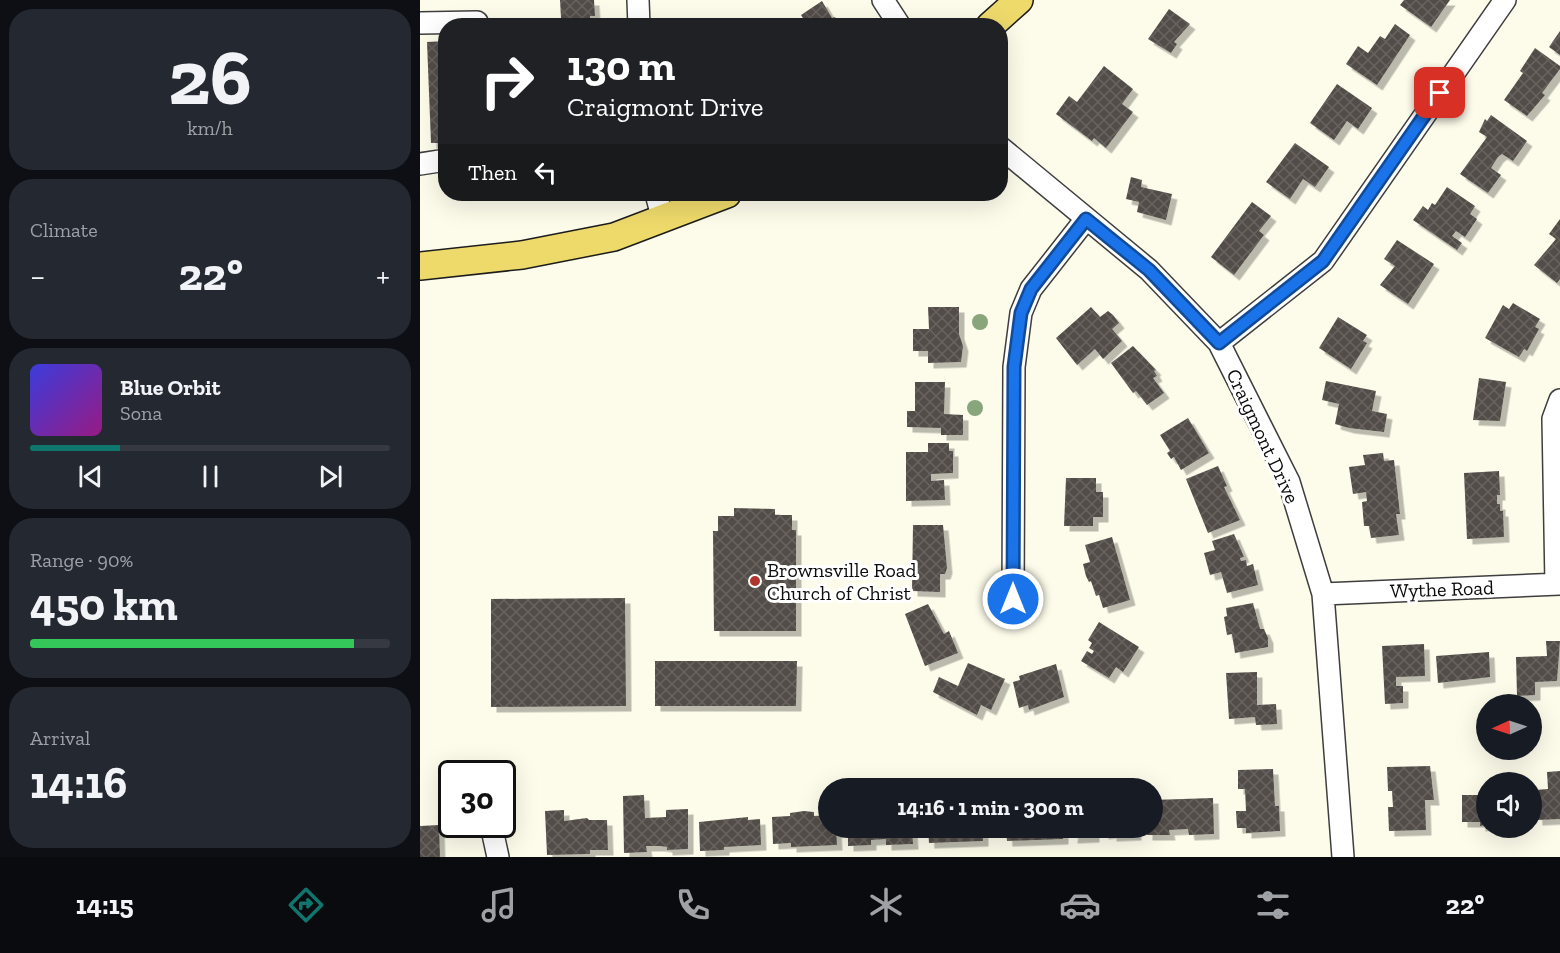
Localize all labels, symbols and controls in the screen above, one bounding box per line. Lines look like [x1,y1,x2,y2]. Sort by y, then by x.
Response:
text: 26 [168,30,252,124]
text: 130 m [567,40,675,91]
icon: right [468,42,546,120]
pin [1414,67,1465,118]
icon: arrive [1423,76,1456,109]
text: Craigmont Drive [567,91,764,123]
text: km/h [187,116,233,140]
icon: left [529,156,562,189]
text: Then [468,159,517,186]
text: Climate [30,218,98,242]
text: 22° [178,248,243,302]
text: − [30,256,45,295]
text: + [376,256,390,295]
street label: Craigmont Drive [1221,365,1305,507]
text: Blue Orbit [120,374,220,401]
text: Sona [120,401,162,425]
icon: previous [74,460,107,493]
icon: pause [194,460,227,493]
icon: next [314,460,347,493]
text: Range · 90% [30,548,133,572]
place label: Brownsville Road Church of Christ [767,558,916,605]
position arrow [981,567,1045,631]
marker: Brownsville Road Church of Christ [748,574,762,588]
street label: Wythe Road [1390,575,1494,603]
text: 450 km [30,578,178,632]
north arrow [1476,694,1542,760]
map controls [1476,694,1542,838]
text: Arrival [30,726,90,750]
text: 14:16 [30,756,127,810]
speed limit sign: 30 [438,760,516,838]
button: sound [1476,772,1542,838]
text: 14:16 · 1 min · 300 m [897,794,1084,821]
icon: directions [285,884,327,926]
icon: music [478,884,520,926]
icon: phone [672,884,714,926]
icon: climate [865,884,907,926]
icon: car [1059,884,1101,926]
icon: filters [1252,884,1294,926]
text: 14:15 [76,889,134,921]
text: 22° [1445,889,1484,921]

